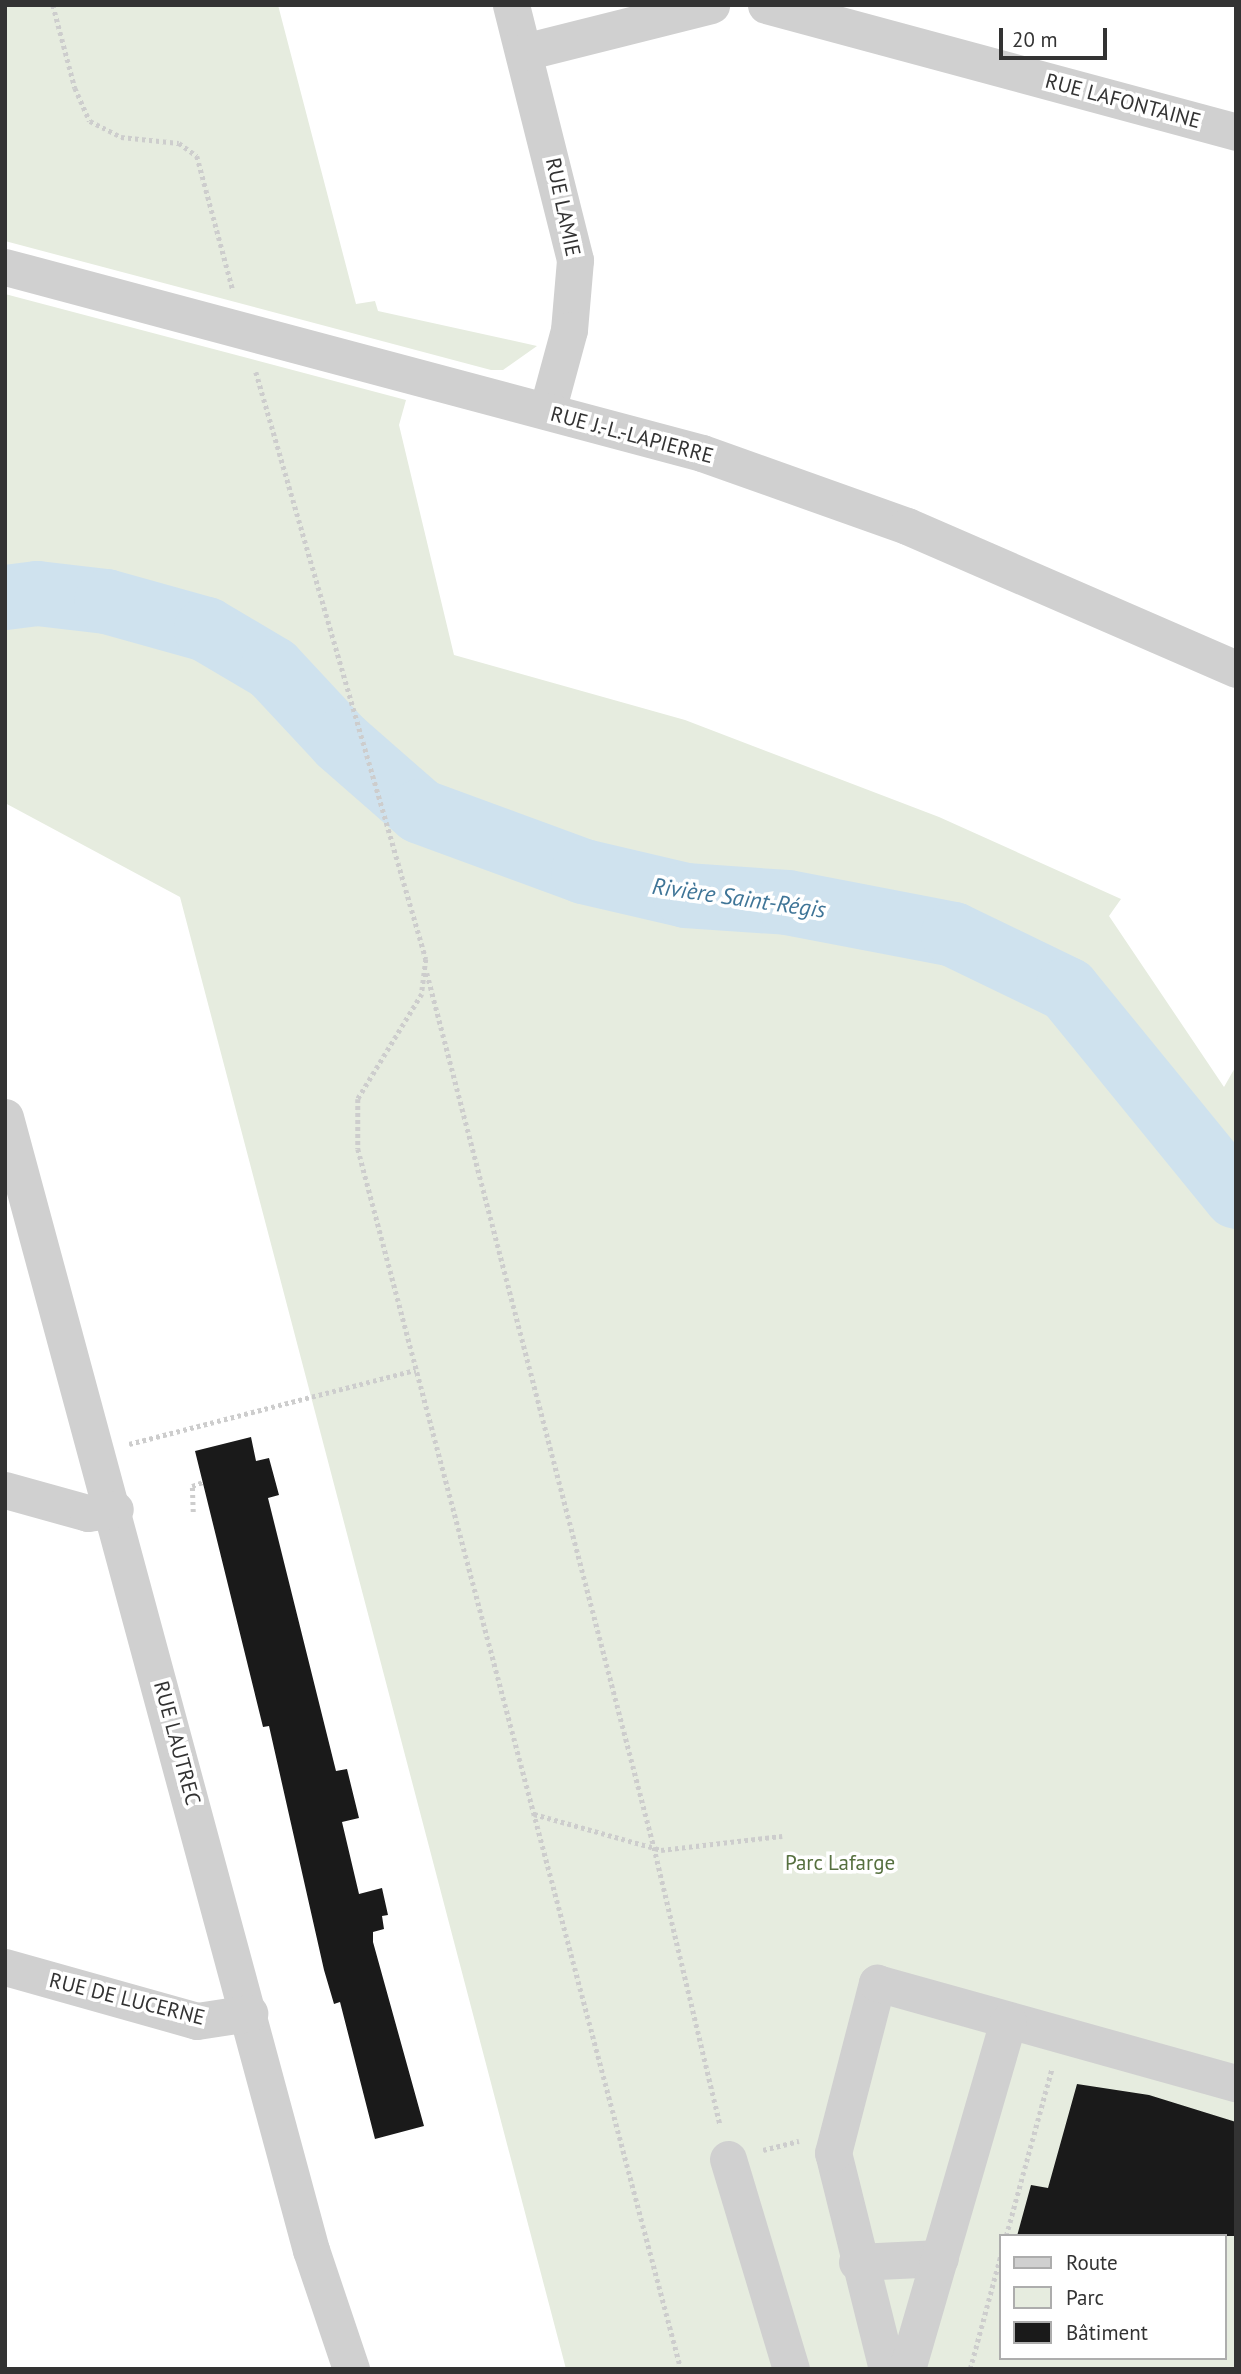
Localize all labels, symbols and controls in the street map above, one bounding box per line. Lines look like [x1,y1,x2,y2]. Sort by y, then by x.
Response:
scale bar [1003,14,1112,58]
text: 20 m [1012,26,1058,53]
street label: RUE LAFONTAINE [1043,68,1203,134]
street label: RUE LAMIE [540,155,586,259]
street label: RUE J.-L.-LAPIERRE [548,401,716,469]
water label: Rivière Saint-Régis [650,872,828,924]
street label: RUE LAUTREC [148,1678,206,1808]
park label: Parc Lafarge [785,1850,895,1876]
street label: RUE DE LUCERNE [47,1968,207,2030]
legend [1000,2234,1227,2360]
text: Route [1066,2249,1118,2276]
text: Parc [1066,2284,1104,2311]
text: Bâtiment [1066,2319,1148,2346]

